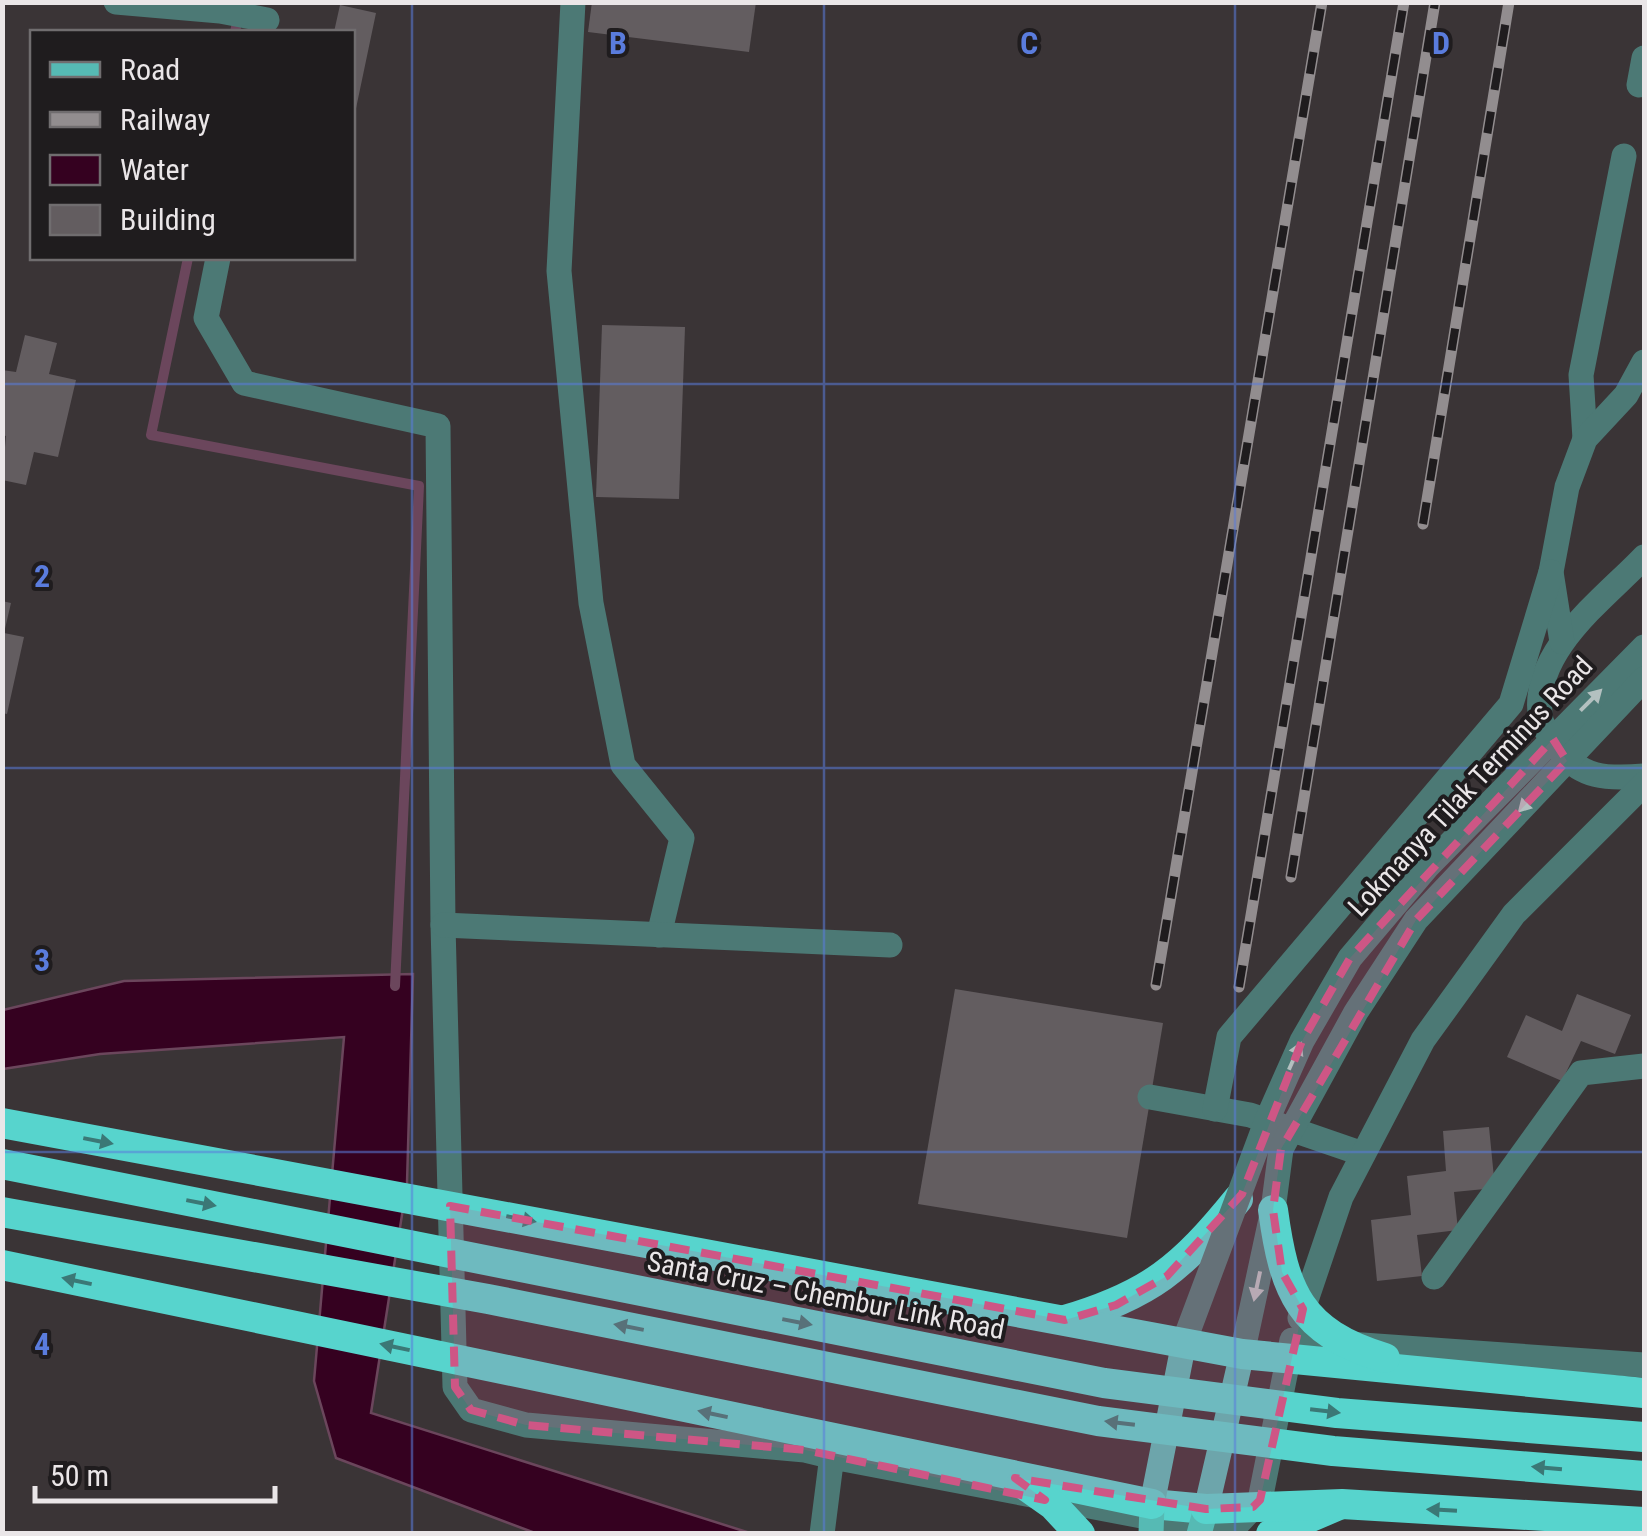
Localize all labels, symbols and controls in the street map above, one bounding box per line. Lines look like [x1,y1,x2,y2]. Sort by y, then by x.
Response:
text: B [609,24,627,62]
text: C [1020,24,1038,62]
text: D [1432,24,1450,62]
legend [30,30,355,260]
text: Road [120,52,180,87]
text: Railway [120,102,210,137]
text: Water [120,152,189,187]
text: Building [120,202,216,237]
text: 2 [34,557,50,595]
street label: Lokmanya Tilak Terminus Road [1341,650,1599,923]
one-way arrow [1579,689,1603,713]
one-way arrow [1518,788,1541,812]
text: 3 [34,941,50,979]
one-way arrow [1287,1041,1304,1070]
one-way arrow [83,1133,114,1149]
one-way arrow [186,1196,217,1212]
one-way arrow [506,1212,537,1227]
street label: Santa Cruz – Chembur Link Road [644,1245,1007,1346]
one-way arrow [1248,1271,1264,1302]
one-way arrow [61,1272,92,1288]
one-way arrow [782,1315,814,1330]
one-way arrow [613,1318,644,1334]
text: 4 [34,1325,50,1363]
one-way arrow [379,1339,410,1355]
one-way arrow [1309,1403,1341,1419]
one-way arrow [697,1406,728,1422]
one-way arrow [1103,1415,1135,1431]
scale bar [35,1441,275,1503]
text: 50 m [50,1458,109,1493]
one-way arrow [1531,1460,1563,1476]
one-way arrow [1426,1502,1458,1518]

